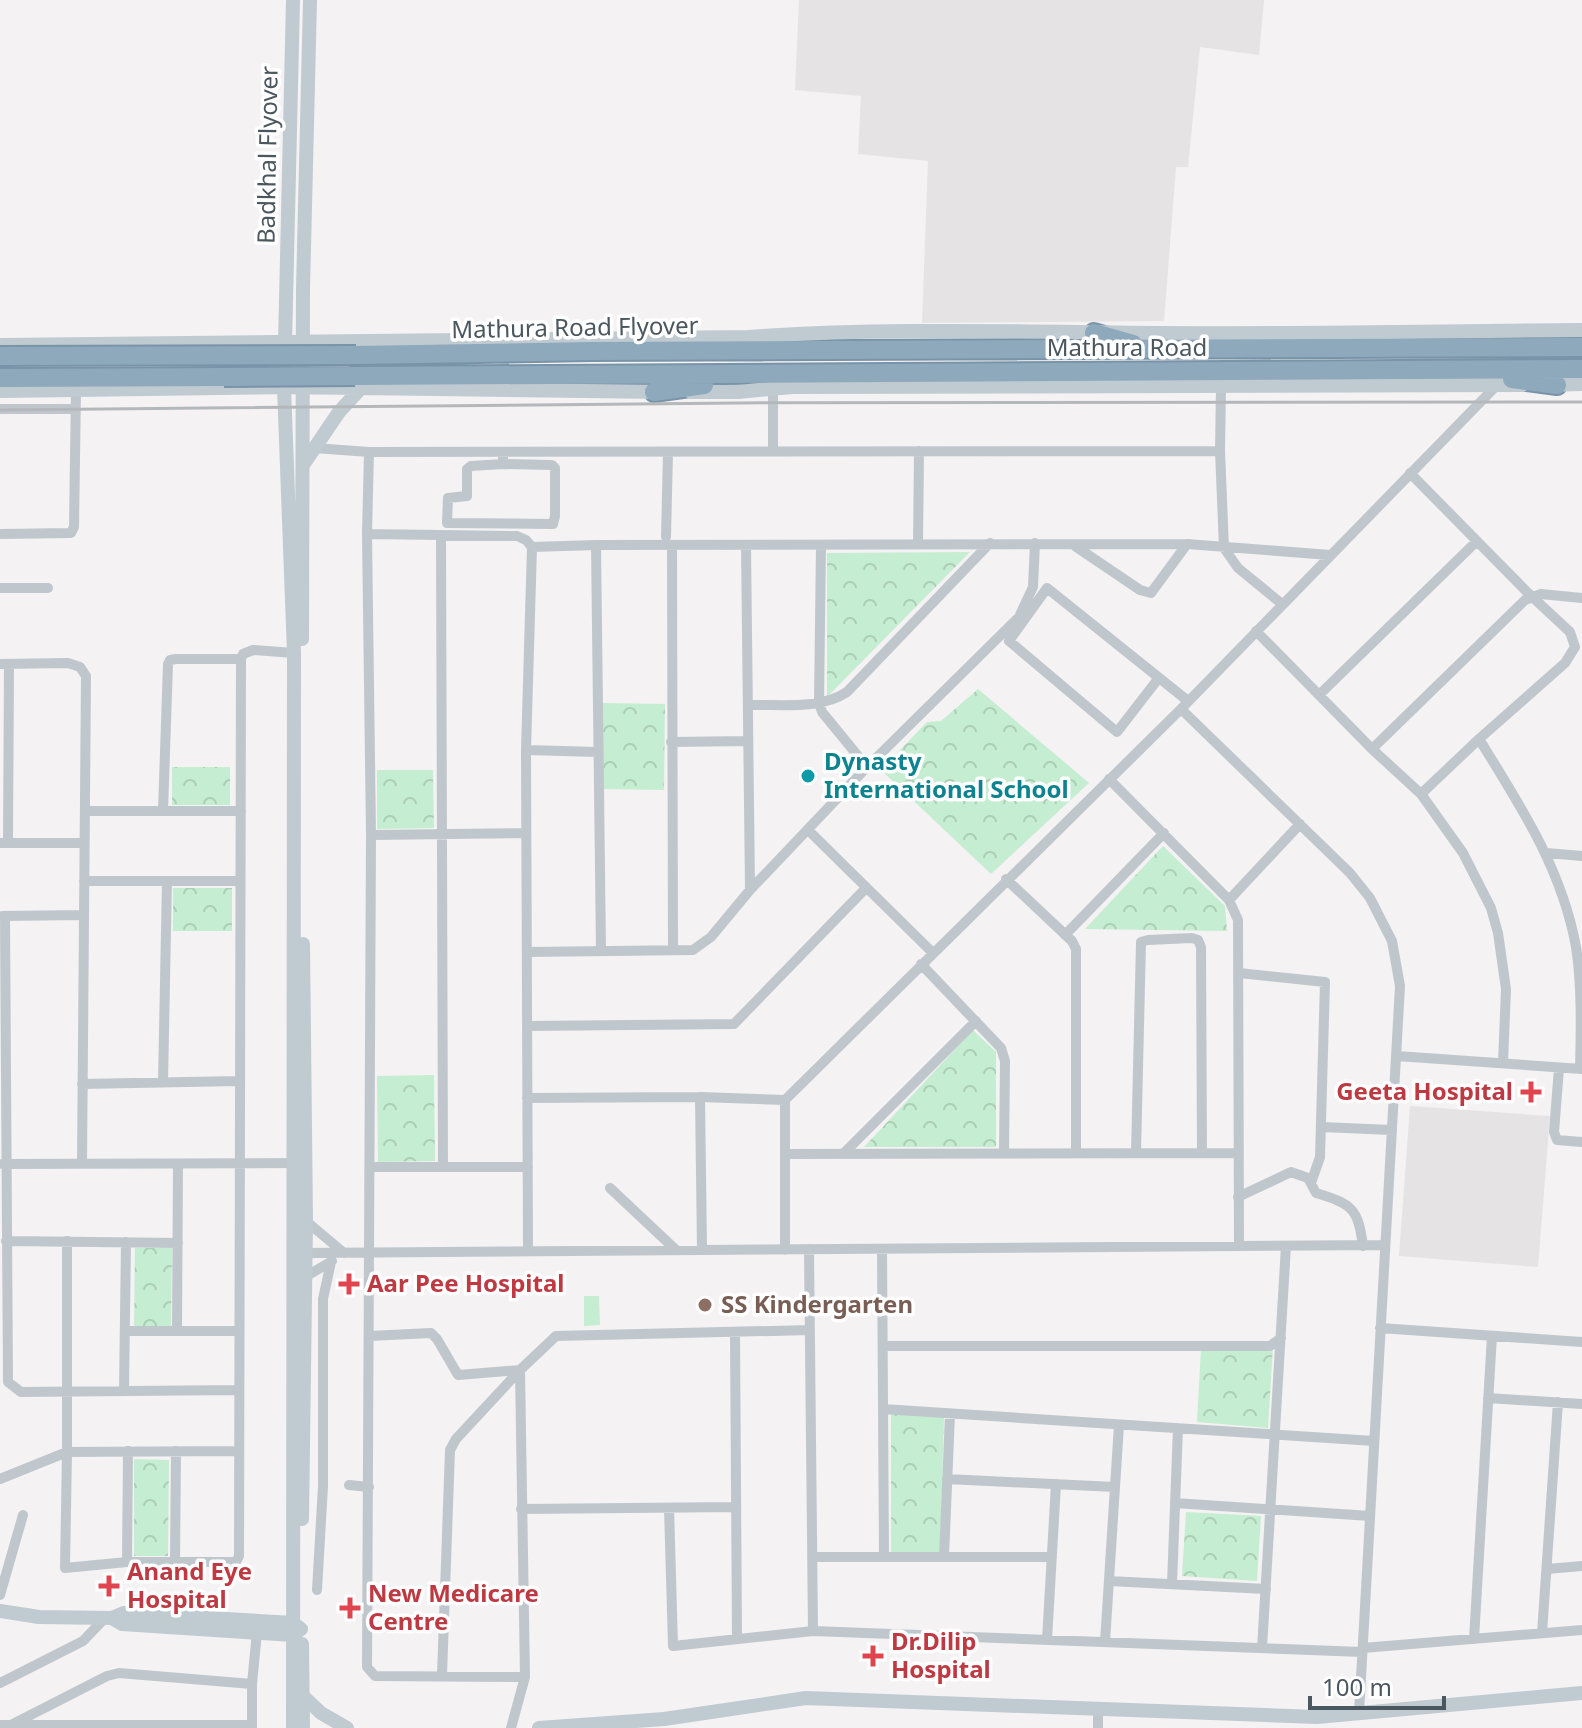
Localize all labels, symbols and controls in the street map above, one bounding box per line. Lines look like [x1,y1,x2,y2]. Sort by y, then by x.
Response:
street label: Badkhal Flyover [248,66,285,244]
street label: Mathura Road Flyover [451,308,699,345]
street label: Mathura Road [1047,330,1207,363]
place label: Dynasty International School [824,744,1069,805]
marker: Dynasty International School [799,767,817,785]
place label: Geeta Hospital [1336,1074,1513,1107]
marker: Geeta Hospital [1520,1081,1542,1103]
place label: Aar Pee Hospital [367,1266,564,1299]
marker: Aar Pee Hospital [338,1273,360,1295]
place label: SS Kindergarten [721,1287,913,1320]
marker: SS Kindergarten [696,1296,714,1314]
place label: Anand Eye Hospital [127,1554,252,1615]
marker: Anand Eye Hospital [98,1575,120,1597]
place label: New Medicare Centre [368,1576,539,1637]
marker: New Medicare Centre [339,1597,361,1619]
place label: Dr.Dilip Hospital [891,1624,991,1685]
marker: Dr.Dilip Hospital [862,1645,884,1667]
scale bar [1310,1660,1444,1710]
text: 100 m [1322,1670,1392,1703]

